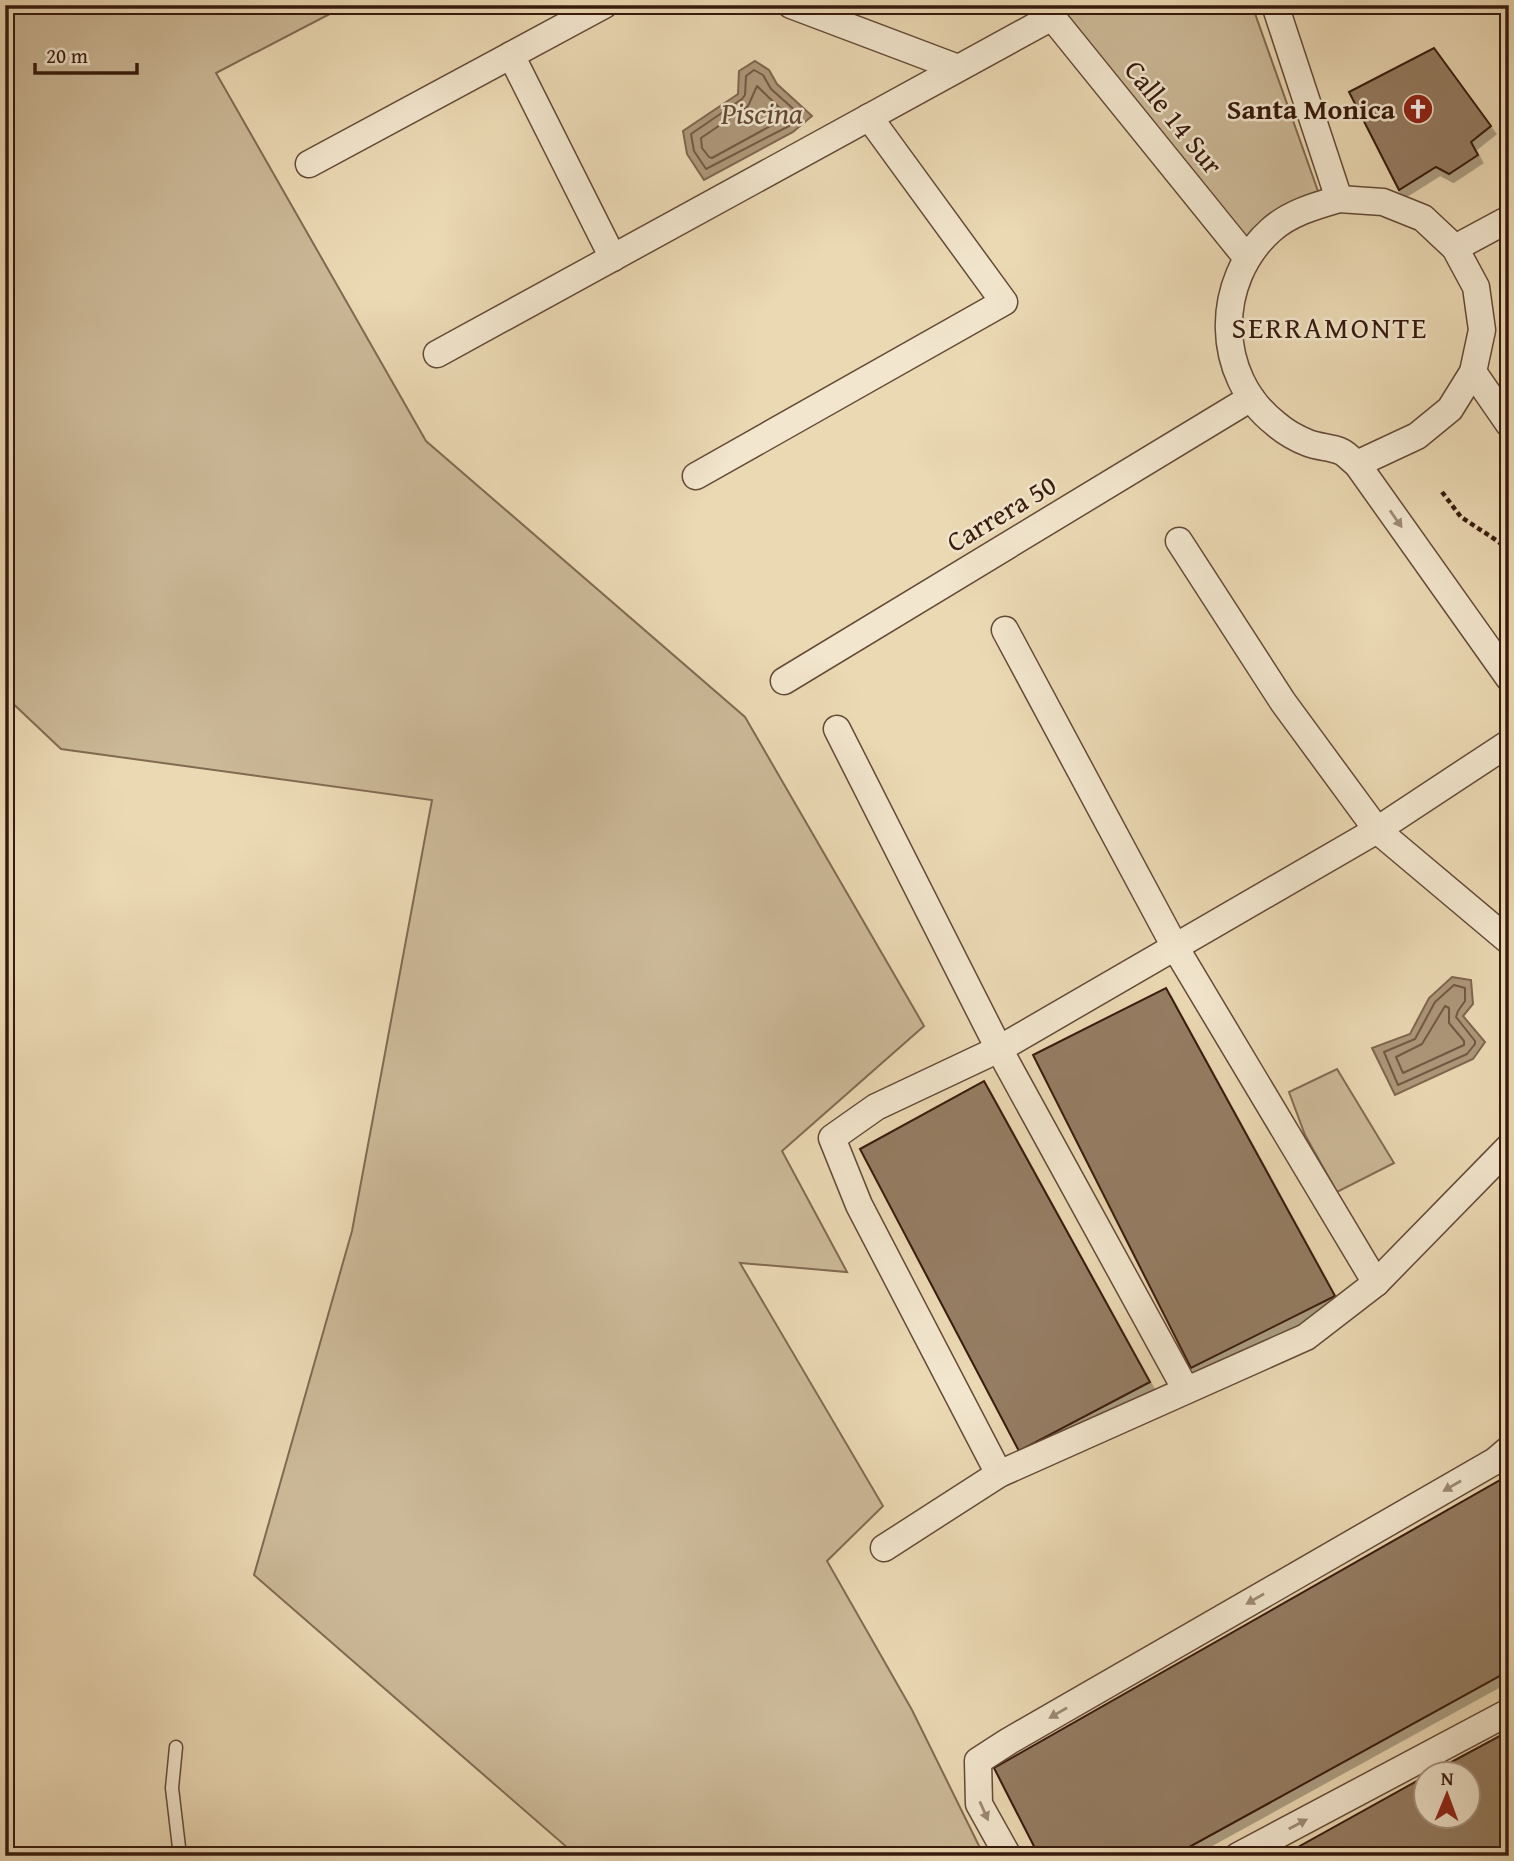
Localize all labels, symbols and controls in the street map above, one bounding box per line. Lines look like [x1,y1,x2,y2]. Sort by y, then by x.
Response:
scale bar [35,32,136,76]
text: 20 m [46,40,88,71]
street label: Calle 14 Sur [1115,51,1234,183]
place label: Santa Monica [1227,88,1396,129]
water label: Piscina [720,91,803,135]
church icon: Santa Monica [1401,92,1435,126]
district label: SERRAMONTE [1232,305,1428,349]
street label: Carrera 50 [938,464,1064,562]
one-way arrow [1389,510,1403,528]
one-way arrow [1442,1480,1462,1492]
one-way arrow [1245,1593,1264,1605]
one-way arrow [1048,1707,1067,1719]
north arrow [1412,1759,1482,1829]
text: N [1441,1764,1454,1792]
one-way arrow [978,1801,990,1821]
one-way arrow [1289,1818,1309,1830]

